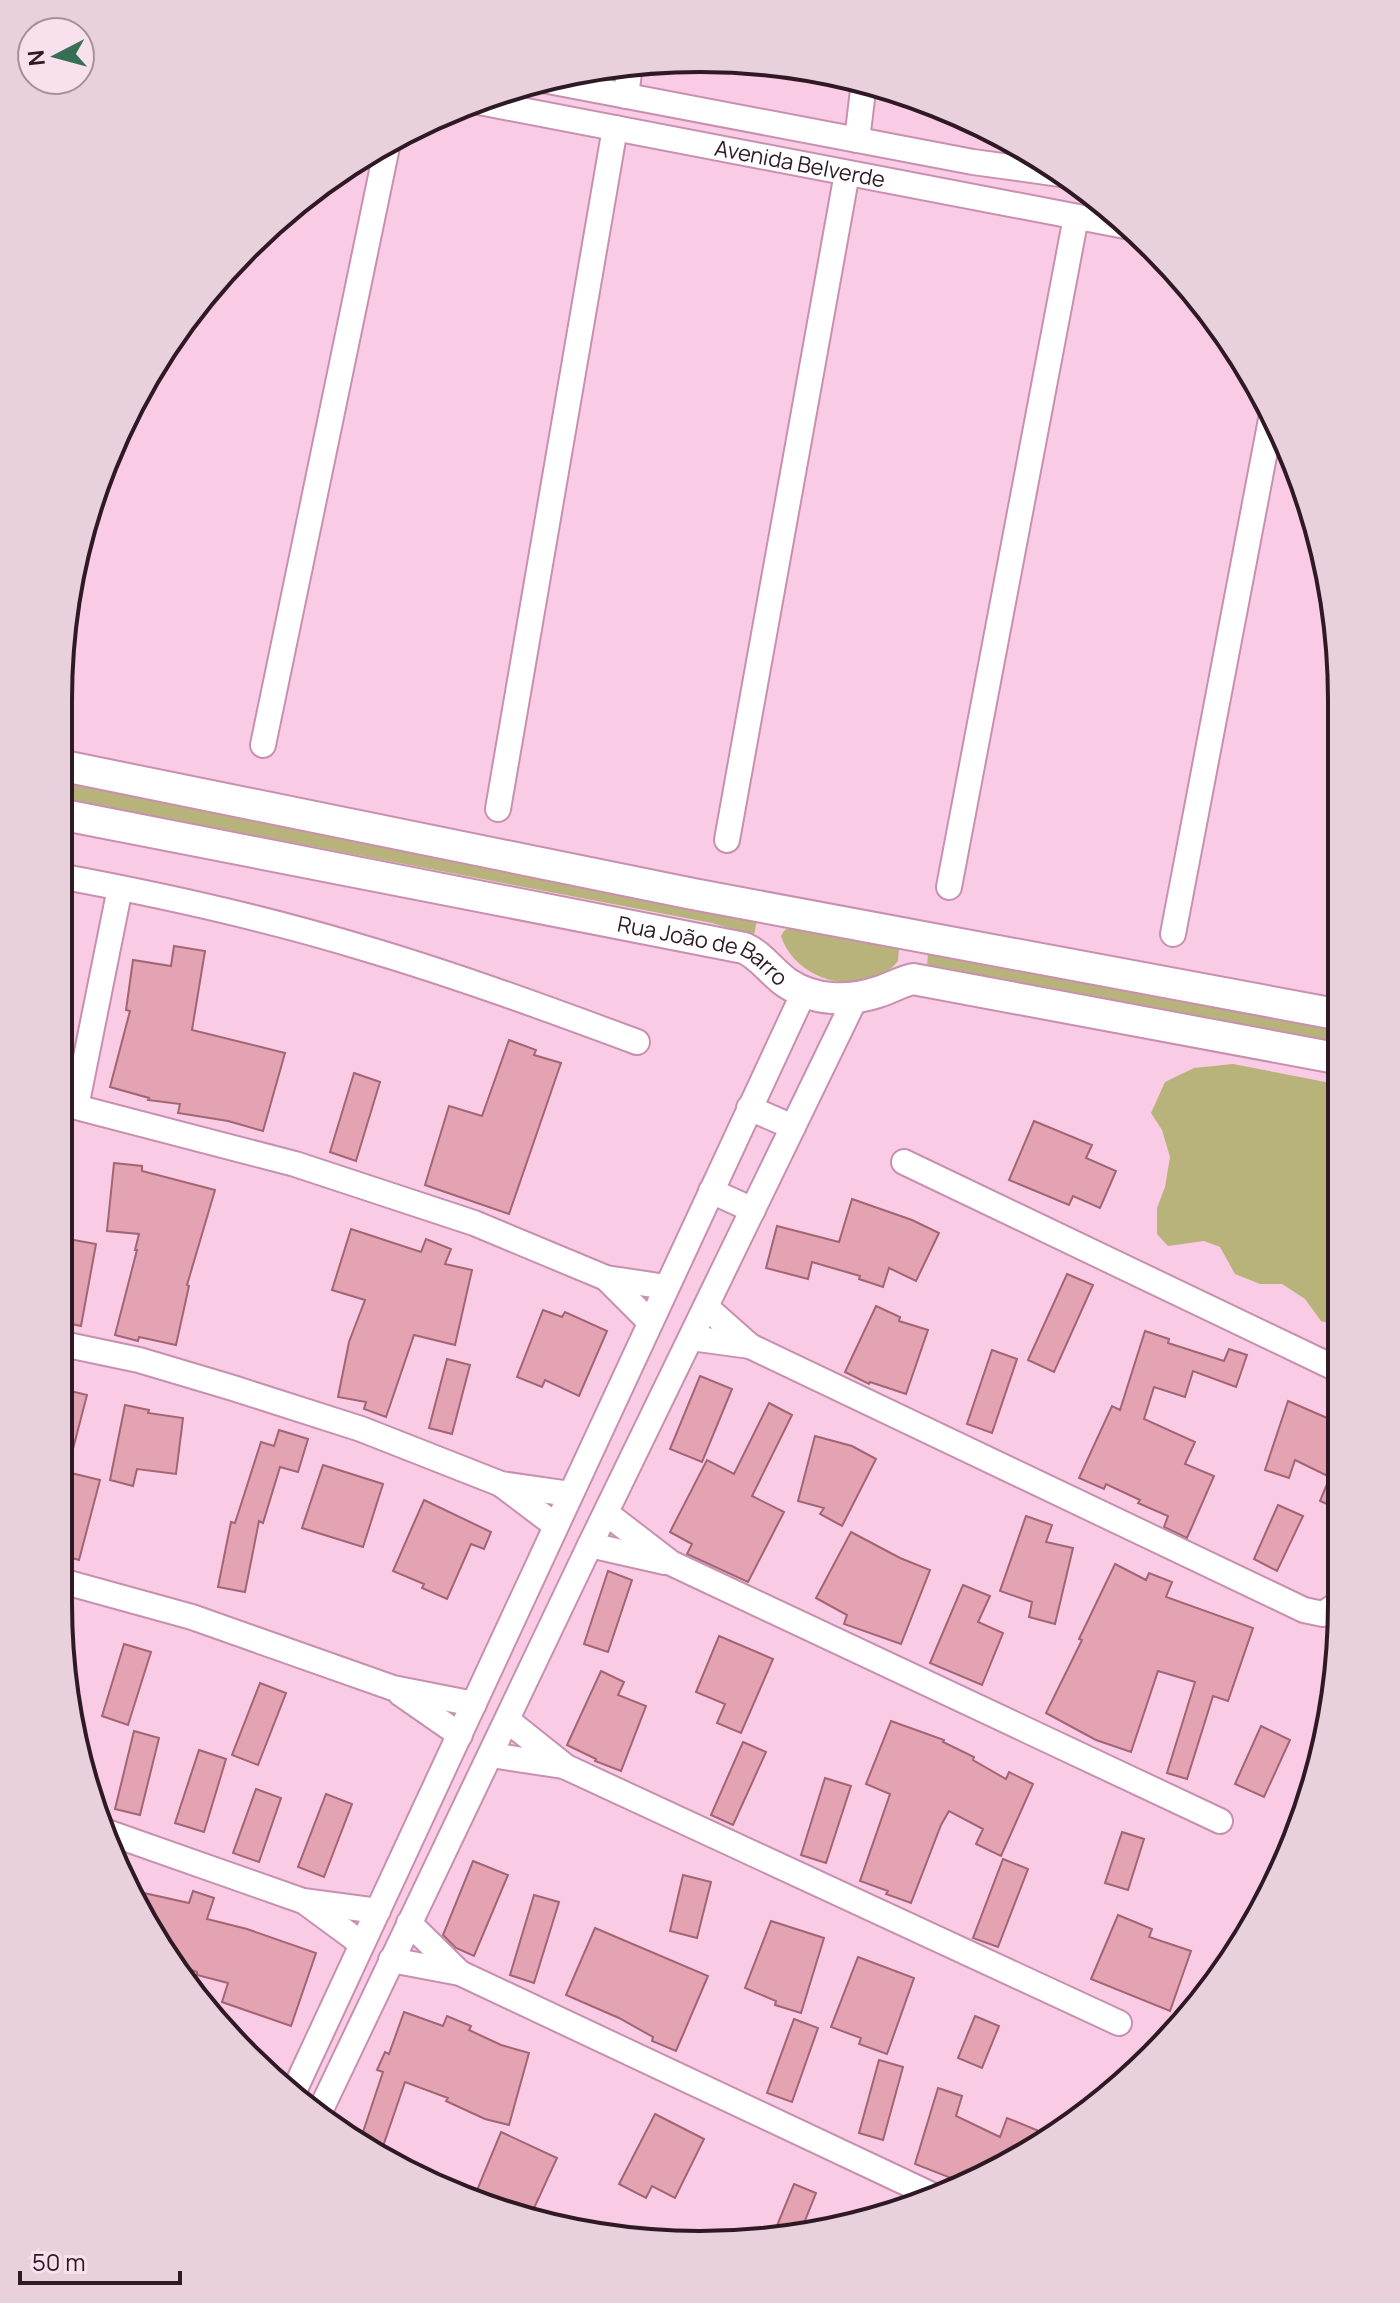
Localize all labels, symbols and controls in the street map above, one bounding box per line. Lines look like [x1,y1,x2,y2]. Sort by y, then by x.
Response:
north arrow [16,16,96,96]
text: N [20,49,52,68]
street label: Avenida Belverde [712,133,888,195]
street label: Rua João de Barro [615,909,794,993]
scale bar [20,2235,180,2285]
text: 50 m [32,2245,86,2278]

